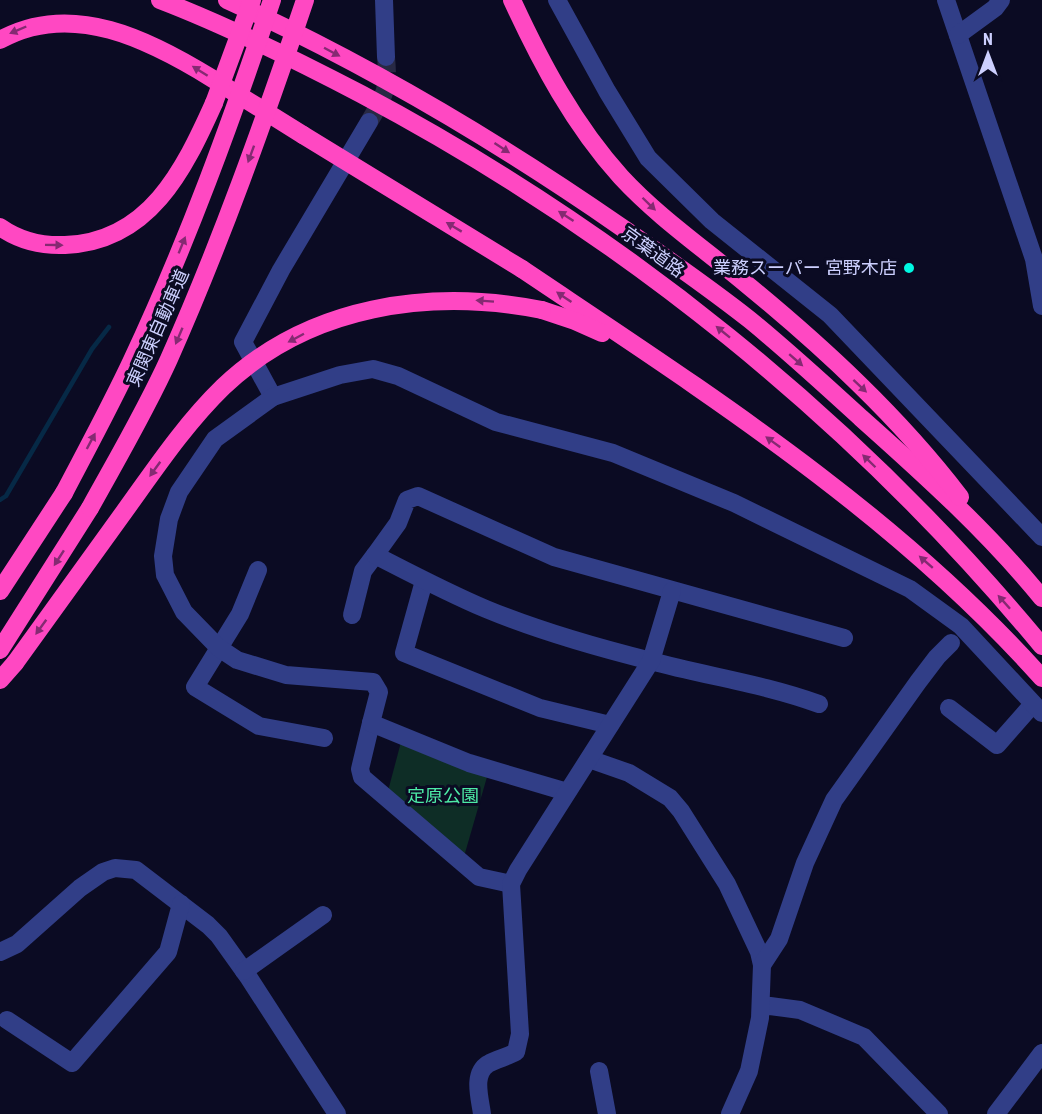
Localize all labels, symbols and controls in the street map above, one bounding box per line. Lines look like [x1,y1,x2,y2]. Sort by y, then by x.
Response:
north arrow [958,24,1018,84]
one-way arrow [9,26,27,35]
text: N [983,30,993,49]
one-way arrow [324,48,341,57]
one-way arrow [192,66,208,77]
one-way arrow [494,143,510,154]
one-way arrow [246,146,256,164]
one-way arrow [641,197,656,210]
one-way arrow [558,211,574,222]
one-way arrow [446,222,462,233]
street label: 京葉道路 [618,222,689,281]
one-way arrow [177,236,187,254]
one-way arrow [45,240,64,249]
place label: 業務スーパー 宮野木店 [713,257,897,278]
marker: 業務スーパー 宮野木店 [902,261,916,275]
street label: 東関東自動車道 [122,266,193,390]
one-way arrow [556,292,572,303]
one-way arrow [475,296,494,306]
one-way arrow [715,325,731,338]
one-way arrow [174,327,184,345]
one-way arrow [287,333,304,343]
one-way arrow [788,353,803,366]
one-way arrow [852,379,867,392]
one-way arrow [86,433,96,450]
one-way arrow [766,436,782,448]
one-way arrow [863,454,877,468]
one-way arrow [149,461,161,477]
one-way arrow [54,550,65,567]
one-way arrow [919,556,934,569]
one-way arrow [998,595,1011,610]
one-way arrow [35,619,47,635]
park label: 定原公園 [407,785,479,806]

